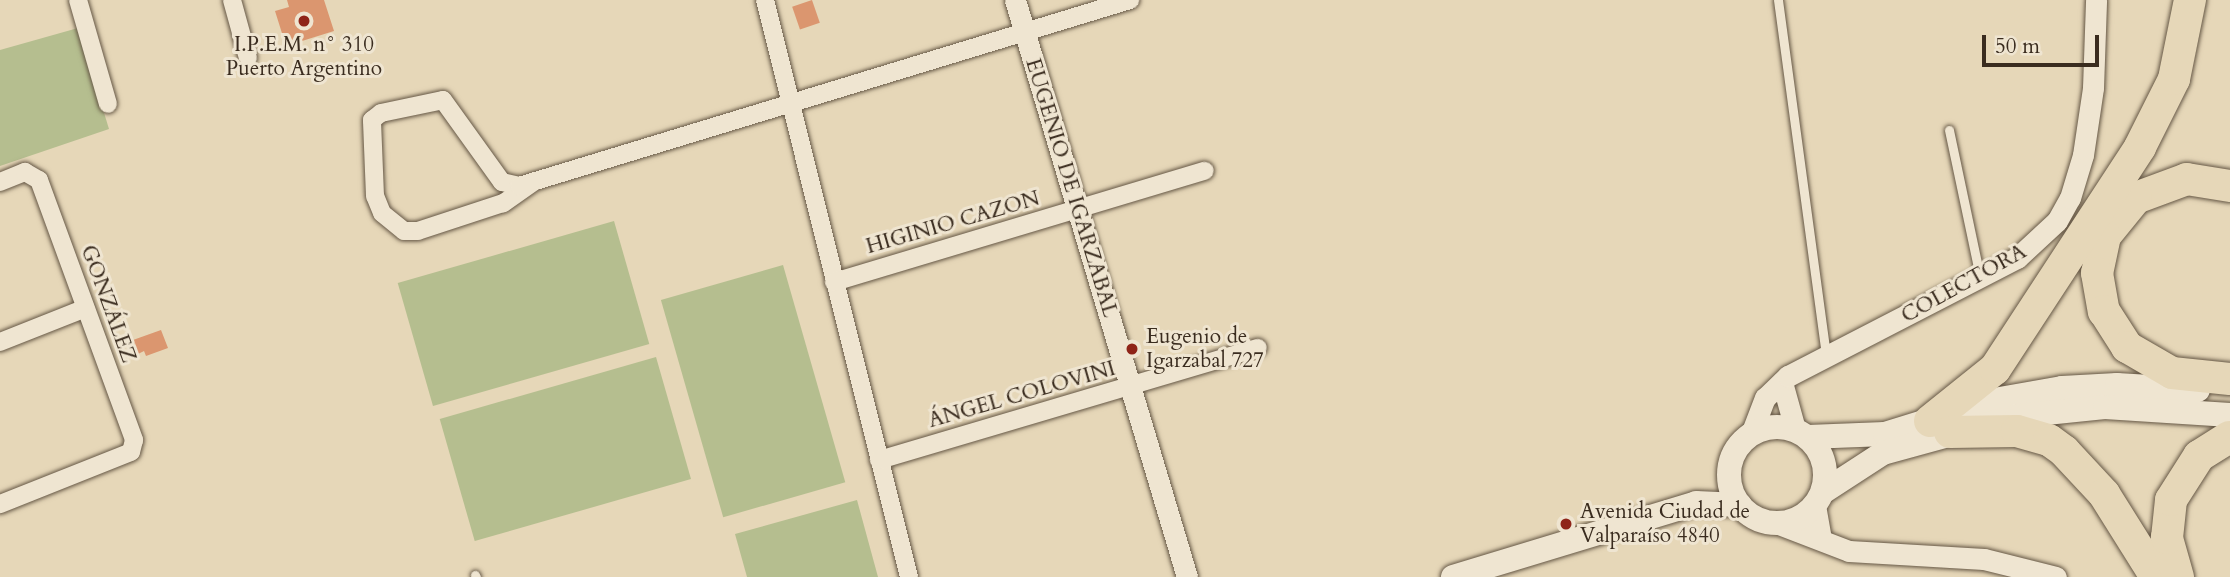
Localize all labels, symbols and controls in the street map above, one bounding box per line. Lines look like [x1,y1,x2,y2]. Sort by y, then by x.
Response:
marker: I.P.E.M. n° 310 Puerto Argentino [296,13,312,29]
scale bar [1985,21,2102,65]
place label: I.P.E.M. n° 310 Puerto Argentino [226,32,382,82]
text: 50 m [1995,32,2040,61]
street label: EUGENIO DE IGARZABAL [1020,56,1122,320]
street label: HIGINIO CAZON [863,186,1043,260]
street label: COLECTORA [1897,239,2031,329]
street label: GONZÁLEZ [75,242,141,366]
place label: Eugenio de Igarzabal 727 [1146,324,1264,374]
marker: Eugenio de Igarzabal 727 [1124,341,1140,357]
street label: ÁNGEL COLOVINI [926,356,1118,434]
place label: Avenida Ciudad de Valparaíso 4840 [1580,499,1750,549]
marker: Avenida Ciudad de Valparaíso 4840 [1558,516,1574,532]

